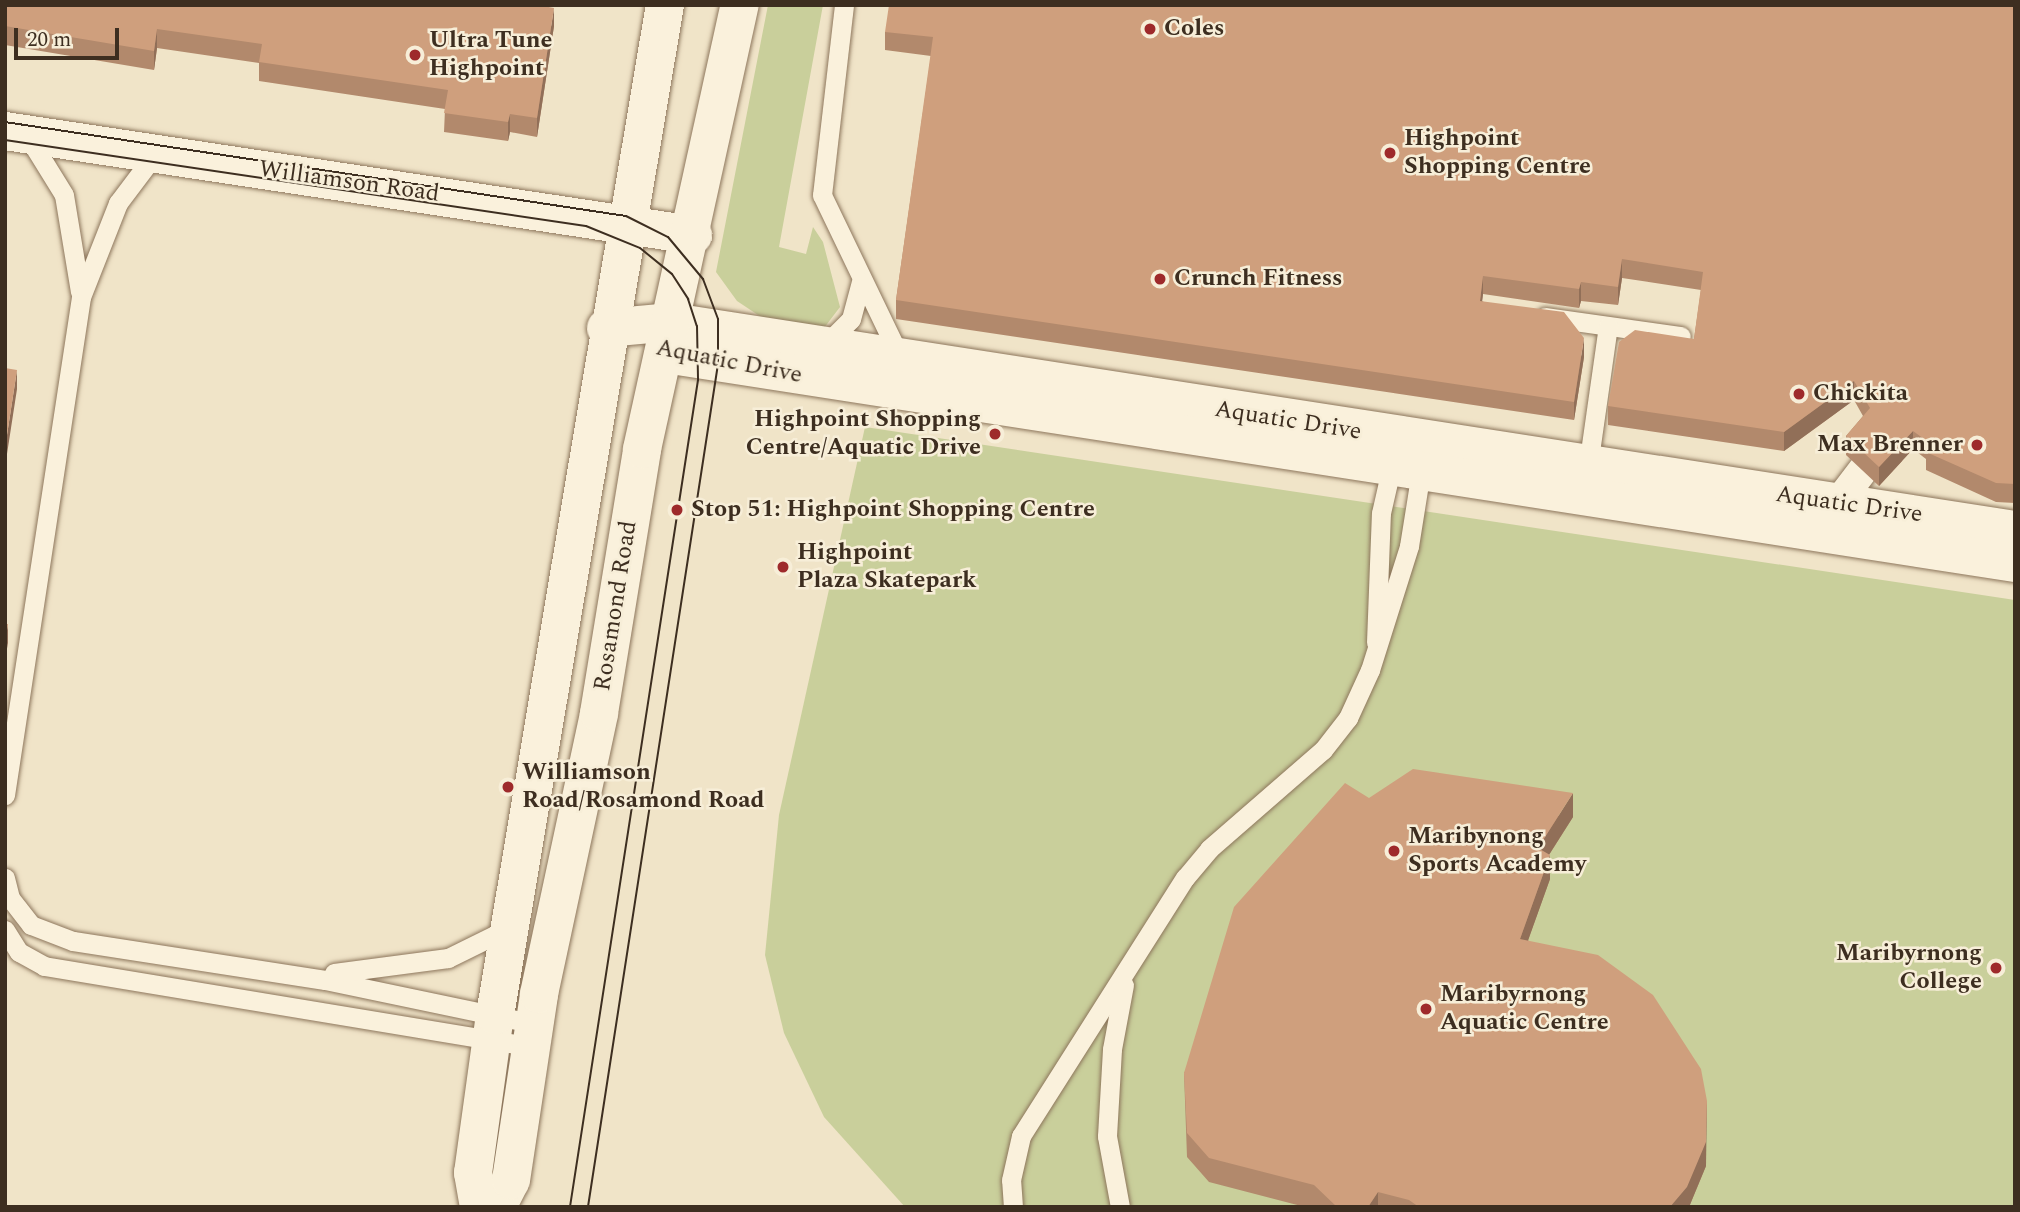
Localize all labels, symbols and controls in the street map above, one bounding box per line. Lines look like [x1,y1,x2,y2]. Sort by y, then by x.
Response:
scale bar [18,14,122,58]
place label: Coles [1164,15,1224,43]
marker: Coles [1142,21,1158,37]
text: 20 m [27,24,71,56]
place label: Ultra Tune Highpoint [429,27,552,83]
marker: Ultra Tune Highpoint [407,47,423,63]
place label: Highpoint Shopping Centre [1404,125,1591,181]
marker: Highpoint Shopping Centre [1382,145,1398,161]
street label: Williamson Road [257,155,441,209]
place label: Crunch Fitness [1174,265,1342,293]
marker: Crunch Fitness [1152,271,1168,287]
street label: Aquatic Drive [653,334,805,390]
place label: Chickita [1813,380,1908,408]
marker: Chickita [1791,386,1807,402]
street label: Aquatic Drive [1212,395,1364,447]
place label: Highpoint Shopping Centre/Aquatic Drive [746,406,981,462]
marker: Highpoint Shopping Centre/Aquatic Drive [987,426,1003,442]
place label: Max Brenner [1817,431,1963,459]
marker: Max Brenner [1969,437,1985,453]
street label: Aquatic Drive [1774,480,1924,530]
place label: Stop 51: Highpoint Shopping Centre [691,496,1095,524]
marker: Stop 51: Highpoint Shopping Centre [669,502,685,518]
street label: Rosamond Road [588,519,644,693]
place label: Highpoint Plaza Skatepark [797,539,977,595]
marker: Highpoint Plaza Skatepark [775,559,791,575]
place label: Williamson Road/Rosamond Road [522,759,765,815]
marker: Williamson Road/Rosamond Road [500,779,516,795]
place label: Maribynong Sports Academy [1408,823,1586,879]
marker: Maribynong Sports Academy [1386,843,1402,859]
place label: Maribyrnong College [1836,940,1982,996]
marker: Maribyrnong College [1988,960,2004,976]
place label: Maribyrnong Aquatic Centre [1440,981,1609,1037]
marker: Maribyrnong Aquatic Centre [1418,1001,1434,1017]

